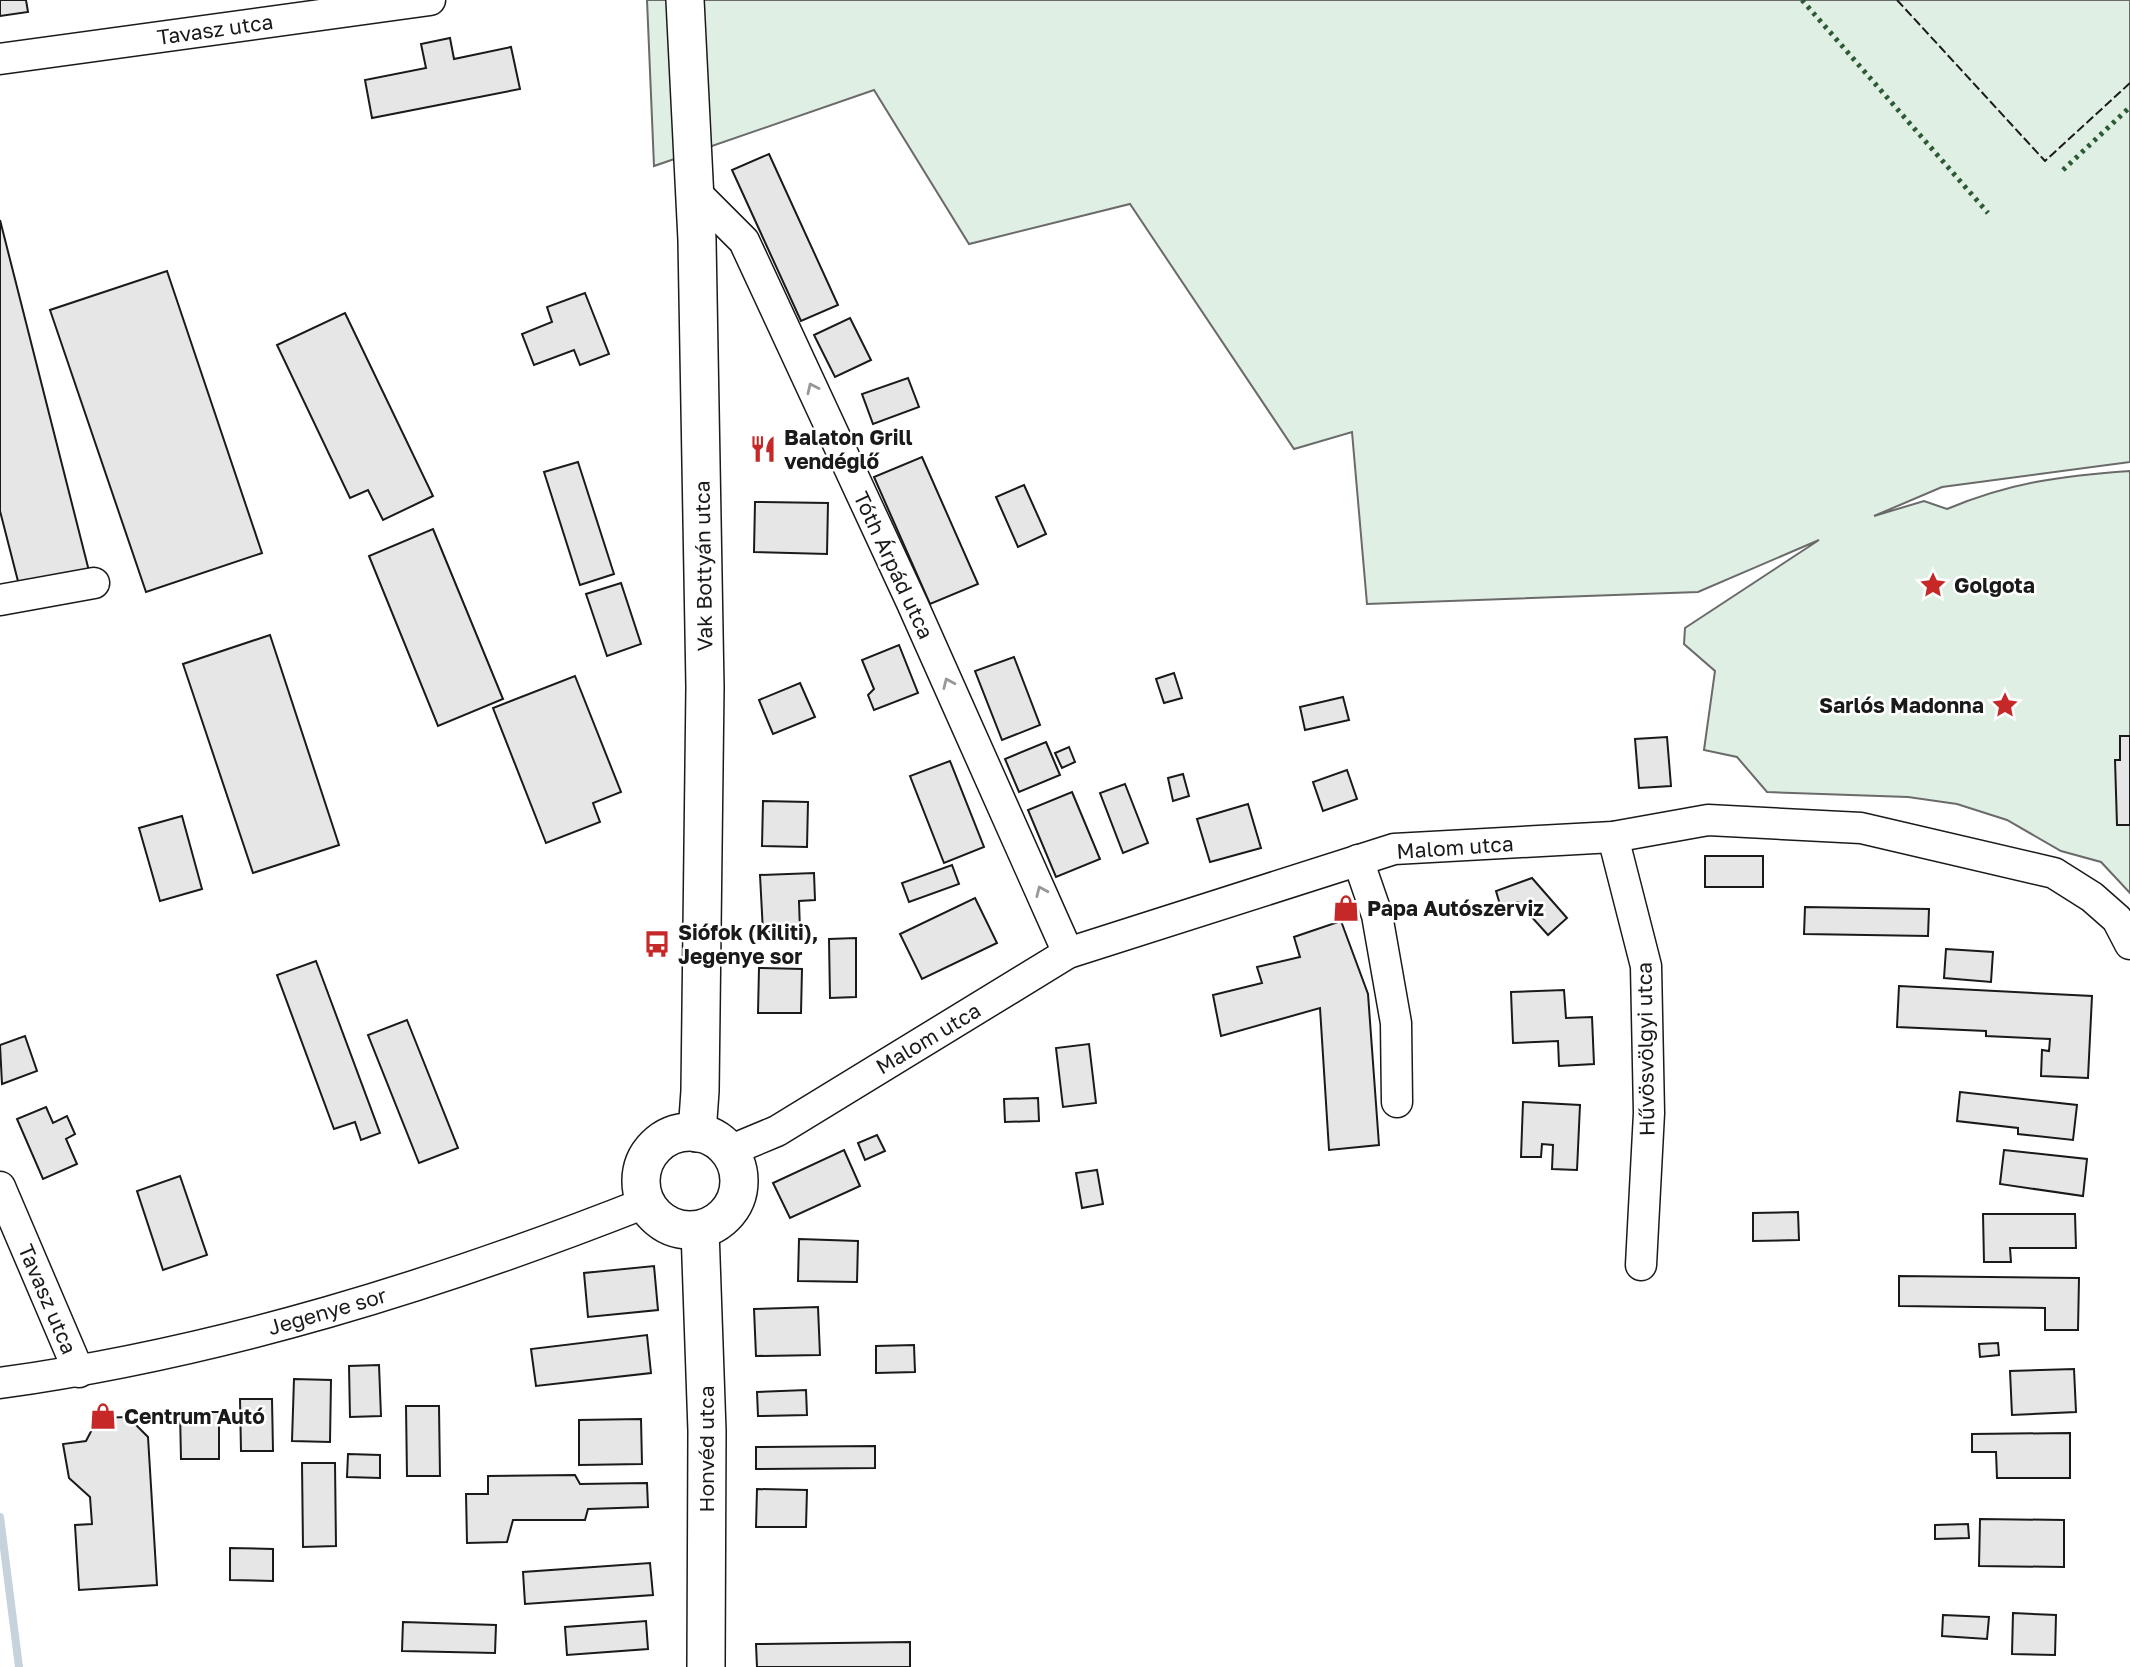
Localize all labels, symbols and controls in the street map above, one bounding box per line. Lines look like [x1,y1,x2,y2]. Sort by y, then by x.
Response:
street label: Tavasz utca [155,8,275,50]
one-way arrow [806,383,820,395]
place label: Balaton Grill vendéglő [784,424,913,474]
restaurant icon: Balaton Grill vendéglő [748,434,778,464]
street label: Vak Bottyán utca [689,480,717,652]
street label: Tóth Árpád utca [848,487,940,643]
place icon: Golgota [1918,570,1948,600]
place label: Golgota [1954,572,2035,598]
one-way arrow [942,678,956,691]
place icon: Sarlós Madonna [1990,690,2020,720]
place label: Sarlós Madonna [1819,692,1984,718]
street label: Malom utca [1396,830,1514,864]
one-way arrow [1035,886,1049,898]
shop icon: Papa Autószerviz [1331,893,1361,923]
place label: Papa Autószerviz [1367,895,1544,921]
place label: Siófok (Kiliti), Jegenye sor [678,919,819,969]
bus stop icon: Siófok (Kiliti), Jegenye sor [642,929,672,959]
street label: Hűvösvölgyi utca [1630,962,1660,1136]
street label: Malom utca [871,997,985,1079]
street label: Tavasz utca [13,1240,83,1358]
street label: Jegenye sor [265,1282,389,1340]
street label: Honvéd utca [693,1385,719,1513]
shop icon: Centrum Autó [88,1401,118,1431]
place label: Centrum Autó [124,1403,265,1429]

